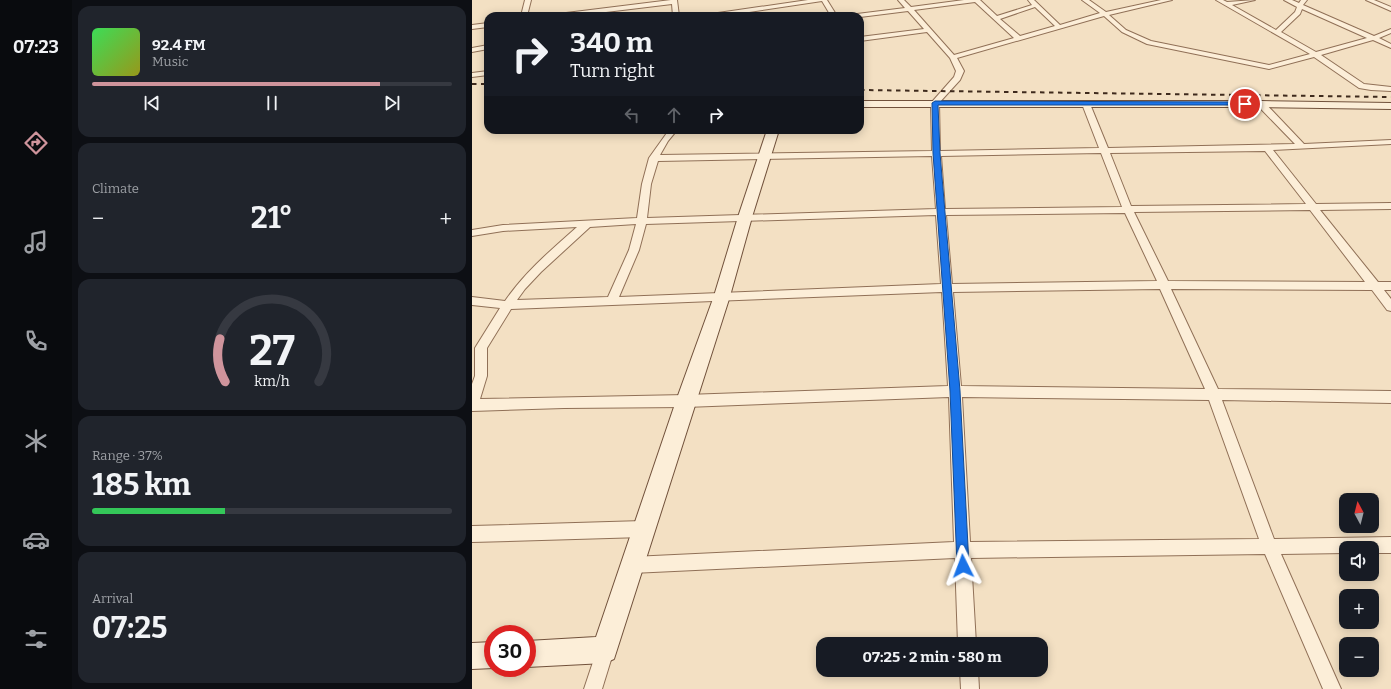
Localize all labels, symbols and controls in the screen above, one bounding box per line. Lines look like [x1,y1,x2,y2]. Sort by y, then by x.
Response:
text: 340 m [570,26,653,59]
icon: right [504,28,556,80]
text: 07:23 [13,36,59,58]
text: 92.4 FM [152,36,206,54]
text: Music [152,54,188,69]
text: Turn right [570,60,655,82]
pin [1228,87,1262,121]
icon: previous [141,92,163,114]
icon: pause [261,92,283,114]
icon: next [381,92,403,114]
icon: arrive [1234,93,1256,115]
icon: left [621,104,643,126]
icon: ahead [663,104,685,126]
icon: right [705,104,727,126]
icon: directions [22,129,50,157]
text: Climate [92,181,139,196]
text: 21° [251,200,293,236]
text: − [92,205,104,232]
text: + [439,205,452,232]
icon: music [22,228,50,256]
text: 27 [249,326,295,376]
icon: phone [22,327,50,355]
text: km/h [254,373,290,390]
icon: climate [22,427,50,455]
text: Range · 37% [92,448,163,463]
text: 185 km [92,467,191,503]
north arrow [1339,493,1379,533]
map controls [1339,493,1379,677]
icon: car [22,526,50,554]
button: sound [1339,541,1379,581]
position arrow [942,545,984,587]
button: + [1339,589,1379,629]
text: Arrival [92,591,133,606]
text: 07:25 [92,610,167,646]
icon: filters [22,625,50,653]
speed limit sign: 30 [484,625,536,677]
button: − [1339,637,1379,677]
text: 07:25 · 2 min · 580 m [862,648,1002,666]

